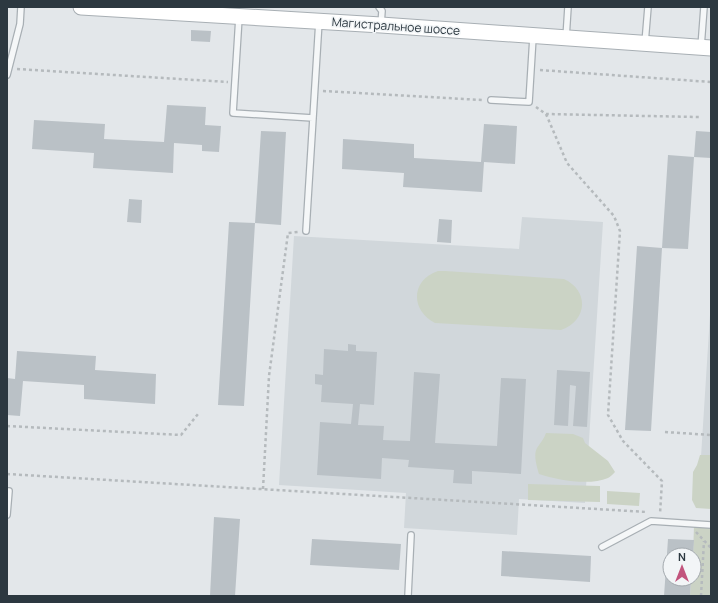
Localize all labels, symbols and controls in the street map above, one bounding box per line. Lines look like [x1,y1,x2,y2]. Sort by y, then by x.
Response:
street label: Магистральное шоссе [331,13,461,39]
north arrow [662,547,702,587]
text: N [678,549,686,564]

